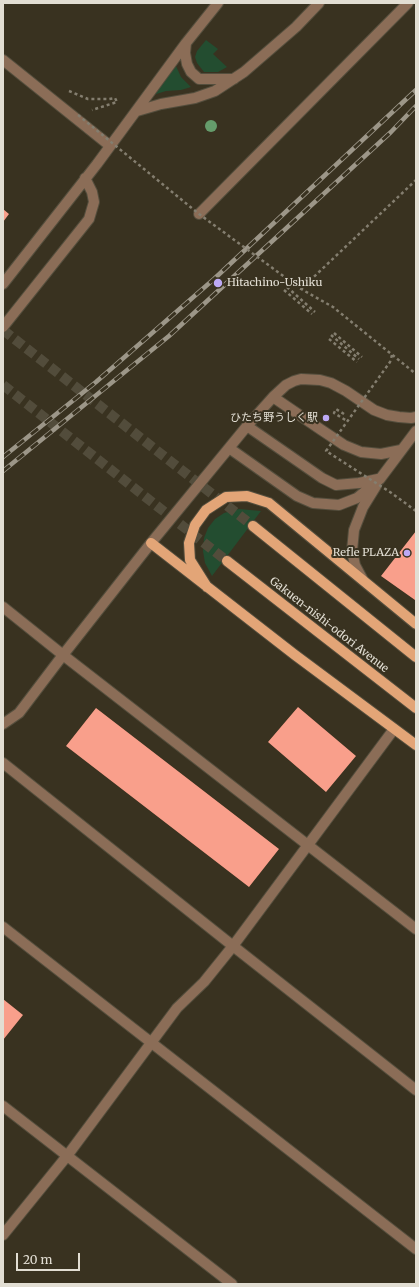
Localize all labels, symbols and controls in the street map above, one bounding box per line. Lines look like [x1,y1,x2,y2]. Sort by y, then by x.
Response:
place label: Hitachino-Ushiku [227,276,323,290]
marker: Hitachino-Ushiku [212,277,224,289]
place label: ひたち野うしく駅 [230,411,318,425]
marker: ひたち野うしく駅 [321,413,331,423]
place label: Refle PLAZA [333,546,399,560]
marker: Refle PLAZA [402,548,412,558]
street label: Gakuen-nishi-odori Avenue [267,574,391,676]
scale bar [18,1245,82,1271]
text: 20 m [23,1252,52,1267]

